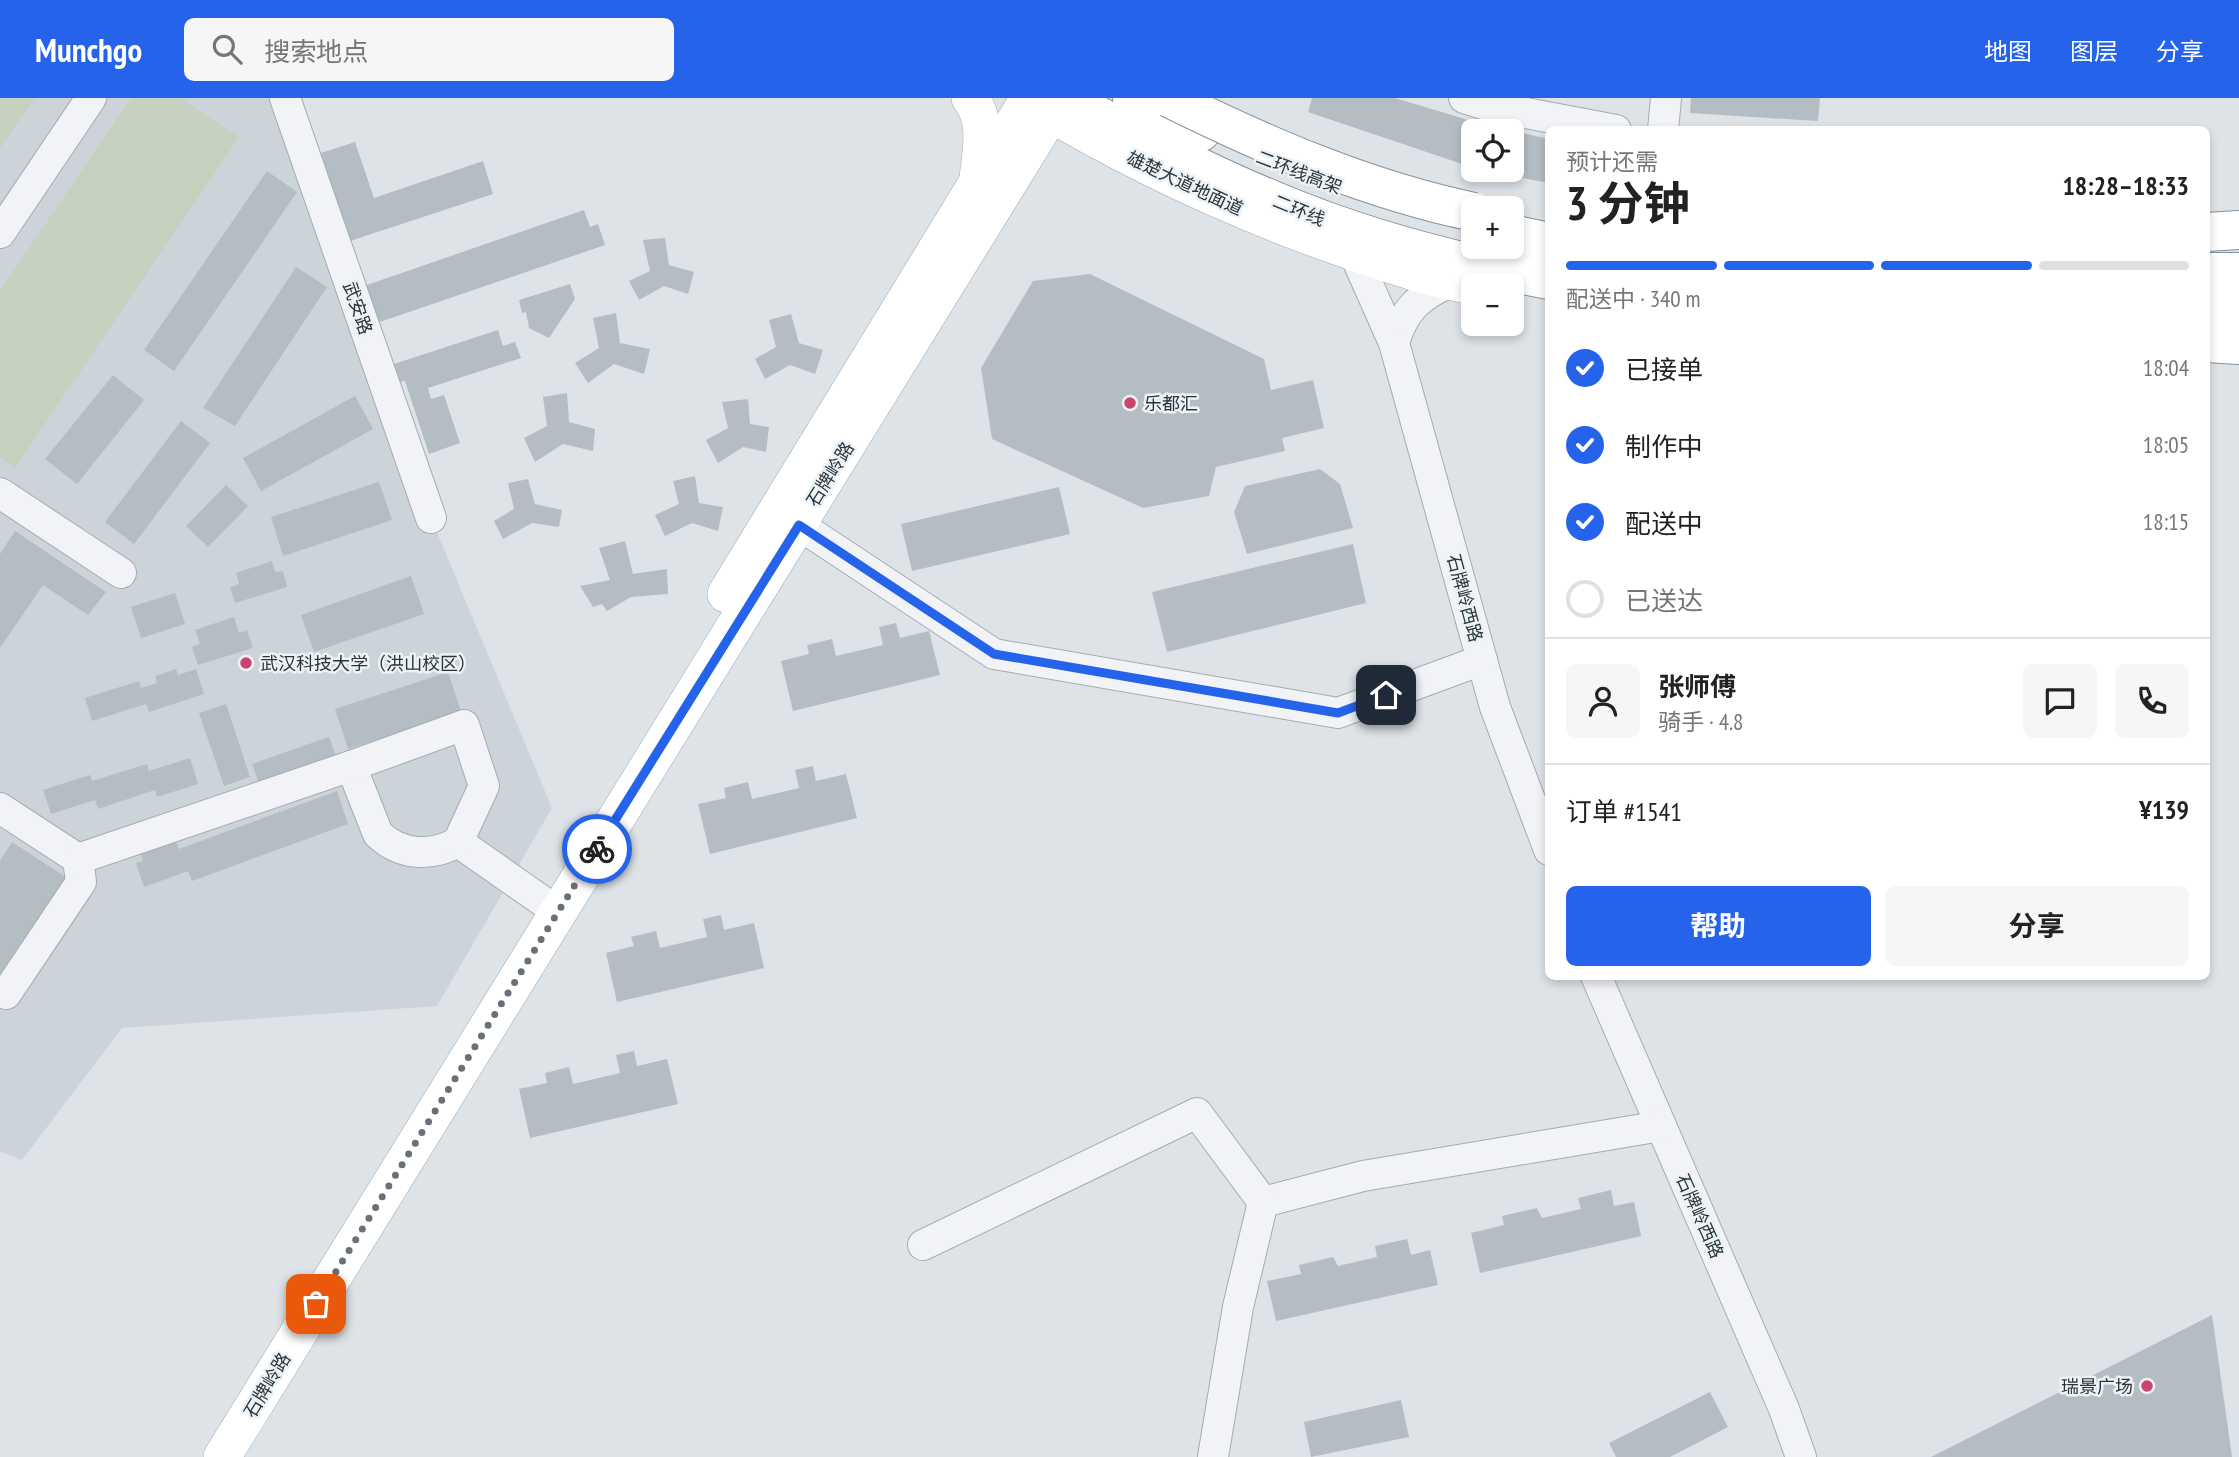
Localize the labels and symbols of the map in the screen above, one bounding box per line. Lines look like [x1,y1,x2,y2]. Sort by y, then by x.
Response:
street label: 二环线高架 [1253,145,1345,199]
street label: 雄楚大道地面道 [1123,146,1247,220]
street label: 二环线 [1270,189,1328,231]
street label: 武安路 [338,279,378,337]
place label: 乐都汇 [1144,392,1198,415]
marker: 乐都汇 [1122,395,1138,411]
street label: 石牌岭路 [801,437,859,511]
street label: 石牌岭西路 [1442,552,1488,644]
place label: 武汉科技大学（洪山校区） [260,652,476,675]
marker: 武汉科技大学（洪山校区） [238,655,254,671]
pin [1356,665,1416,725]
courier [562,814,632,884]
street label: 石牌岭西路 [1671,1170,1729,1262]
pin [286,1274,346,1334]
street label: 石牌岭路 [239,1348,295,1422]
place label: 瑞景广场 [2061,1375,2133,1398]
marker: 瑞景广场 [2139,1378,2155,1394]

